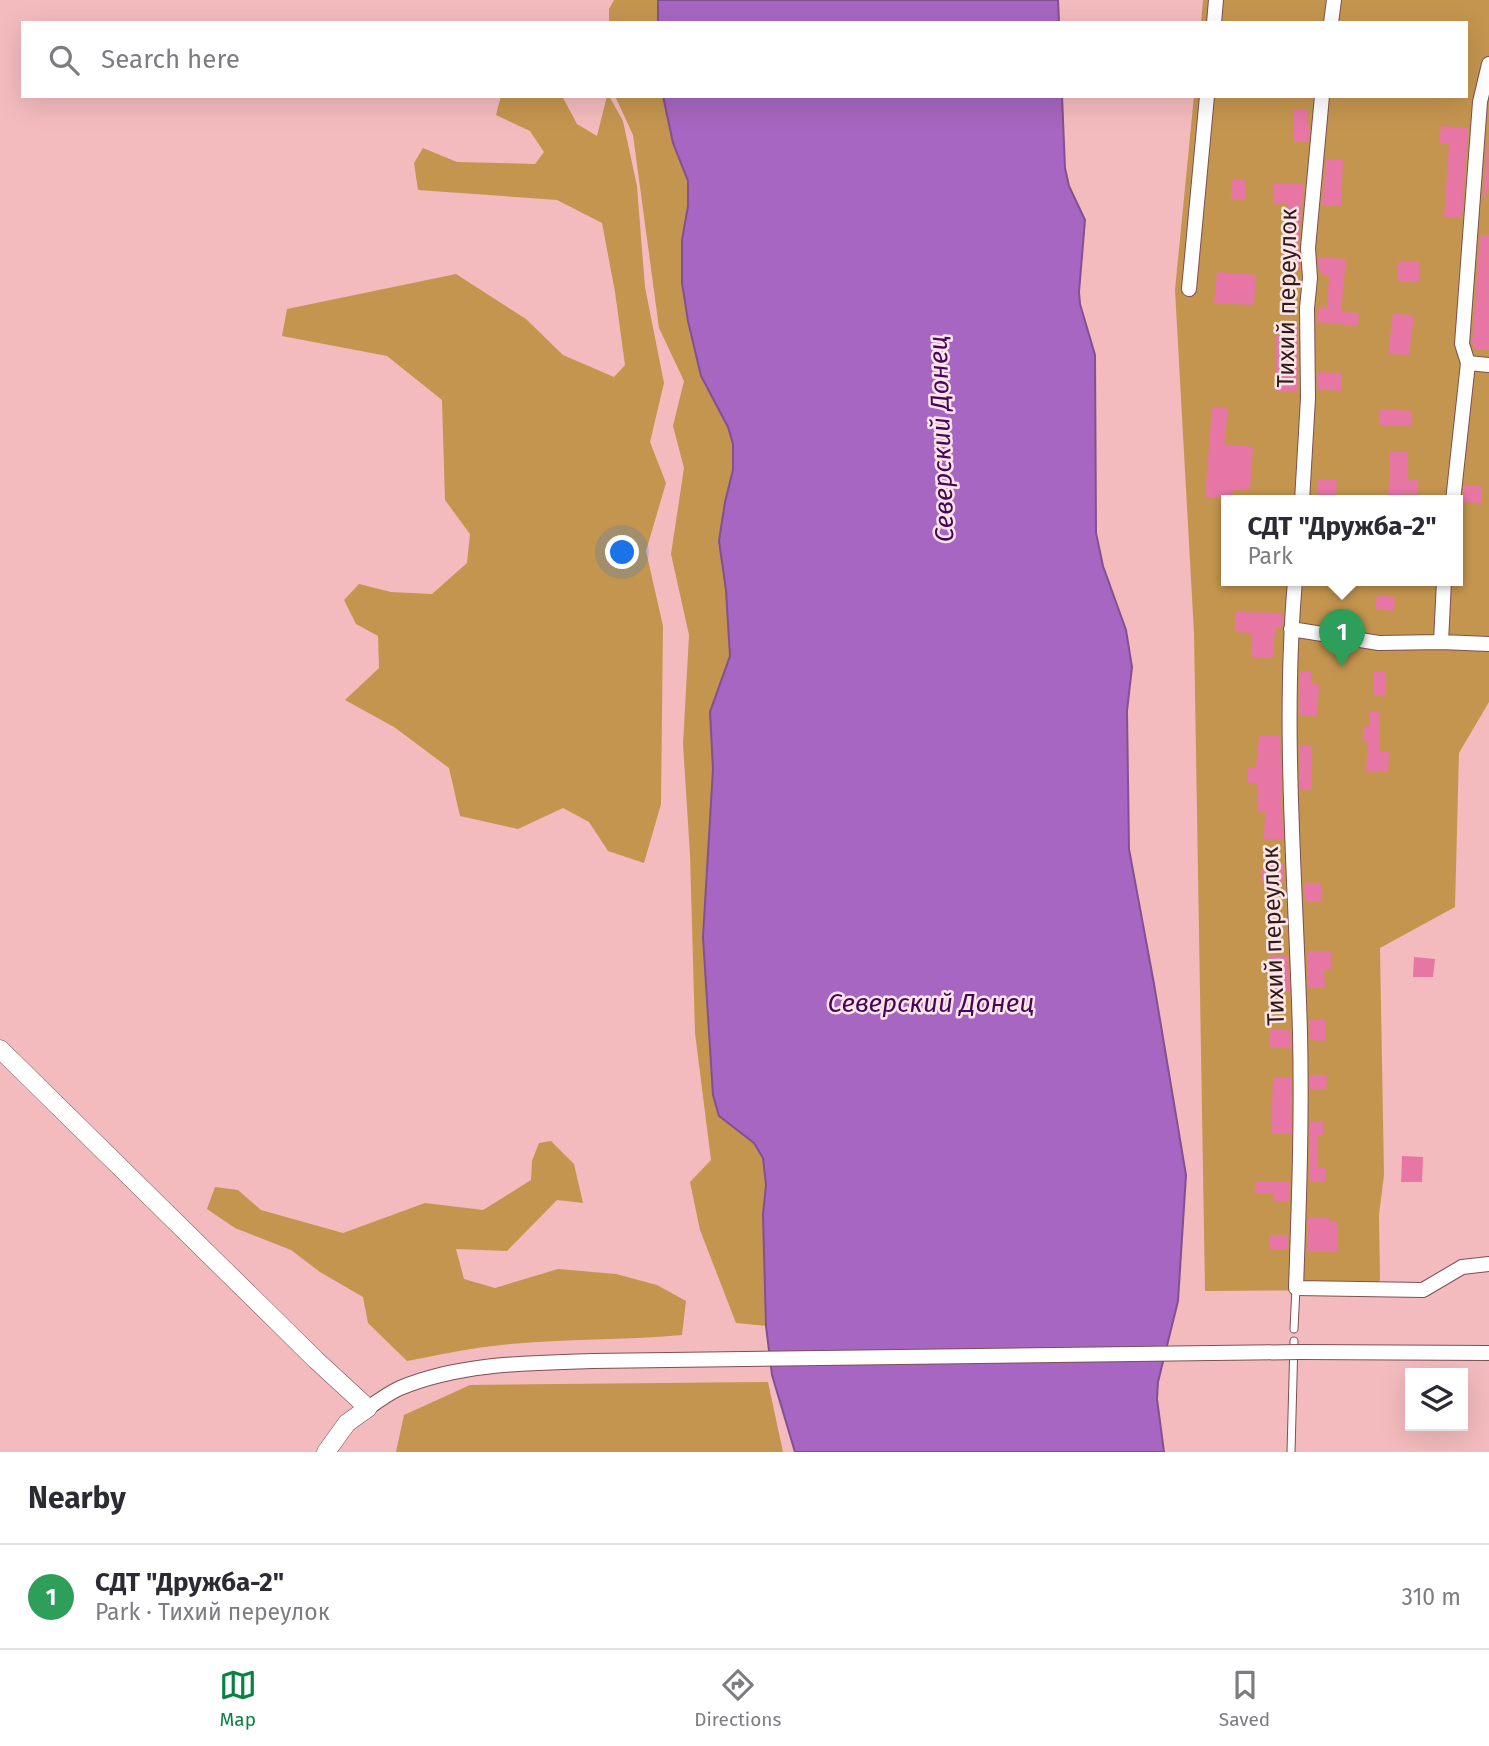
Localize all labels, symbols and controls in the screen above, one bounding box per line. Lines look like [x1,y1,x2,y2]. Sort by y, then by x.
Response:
search box [21,21,1468,98]
icon: search [45,41,83,79]
text: Search here [101,44,240,75]
street label: Тихий переулок [1271,208,1303,388]
water label: Северский Донец [922,335,961,543]
popup [1221,495,1463,586]
text: СДТ "Дружба-2" [1247,511,1437,542]
your location [605,535,639,569]
text: Park [1247,542,1293,570]
pin: 1 [1319,609,1365,667]
street label: Тихий переулок [1256,845,1290,1026]
water label: Северский Донец [828,988,1034,1019]
map controls [1405,1368,1468,1431]
button: layers [1405,1368,1468,1431]
text: Nearby [28,1480,126,1516]
text: СДТ "Дружба-2" [95,1567,284,1598]
text: 1 [46,1583,56,1611]
text: 310 m [1401,1583,1461,1611]
text: Park · Тихий переулок [95,1598,330,1626]
tab: Map [219,1666,257,1731]
tab: Directions [694,1666,781,1731]
tab: Saved [1219,1666,1270,1731]

